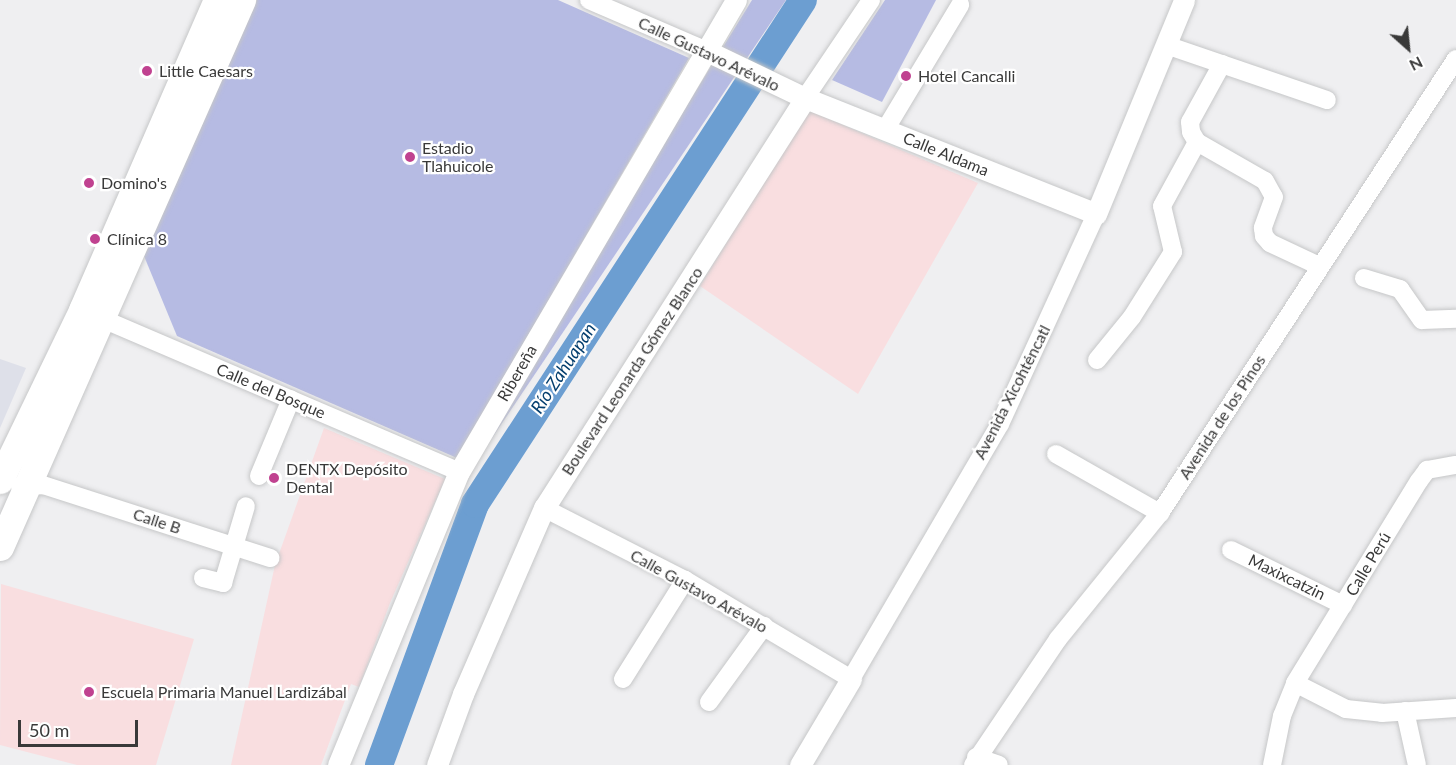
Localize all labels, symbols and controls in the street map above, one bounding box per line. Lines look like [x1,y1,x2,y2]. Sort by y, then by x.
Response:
street label: Calle Gustavo Arévalo [635,13,783,95]
north arrow [1378,18,1438,78]
text: N [1407,53,1426,76]
place label: Little Caesars [159,61,253,81]
marker: Little Caesars [140,64,154,78]
place label: Hotel Cancalli [918,66,1015,86]
marker: Hotel Cancalli [899,69,913,83]
street label: Calle Aldama [900,128,992,180]
place label: Estadio Tlahuicole [422,138,494,176]
marker: Estadio Tlahuicole [403,150,417,164]
place label: Domino's [101,173,167,193]
marker: Domino's [82,176,96,190]
place label: Clínica 8 [107,229,167,249]
marker: Clínica 8 [88,232,102,246]
street label: Boulevard Leonarda Gómez Blanco [557,263,707,479]
water label: Río Zahuapan [526,319,600,417]
street label: Avenida Xicohténcatl [970,322,1054,462]
street label: Ribereña [493,341,541,405]
street label: Avenida de los Pinos [1175,351,1269,483]
street label: Calle del Bosque [214,359,328,423]
place label: DENTX Depósito Dental [286,459,408,497]
marker: DENTX Depósito Dental [267,471,281,485]
street label: Calle B [131,504,183,538]
street label: Calle Perú [1341,529,1395,599]
street label: Calle Gustavo Arévalo [627,545,771,637]
street label: Maxixcatzin [1245,550,1329,604]
place label: Escuela Primaria Manuel Lardizábal [101,682,347,702]
marker: Escuela Primaria Manuel Lardizábal [82,685,96,699]
scale bar [21,708,141,746]
text: 50 m [29,719,69,741]

